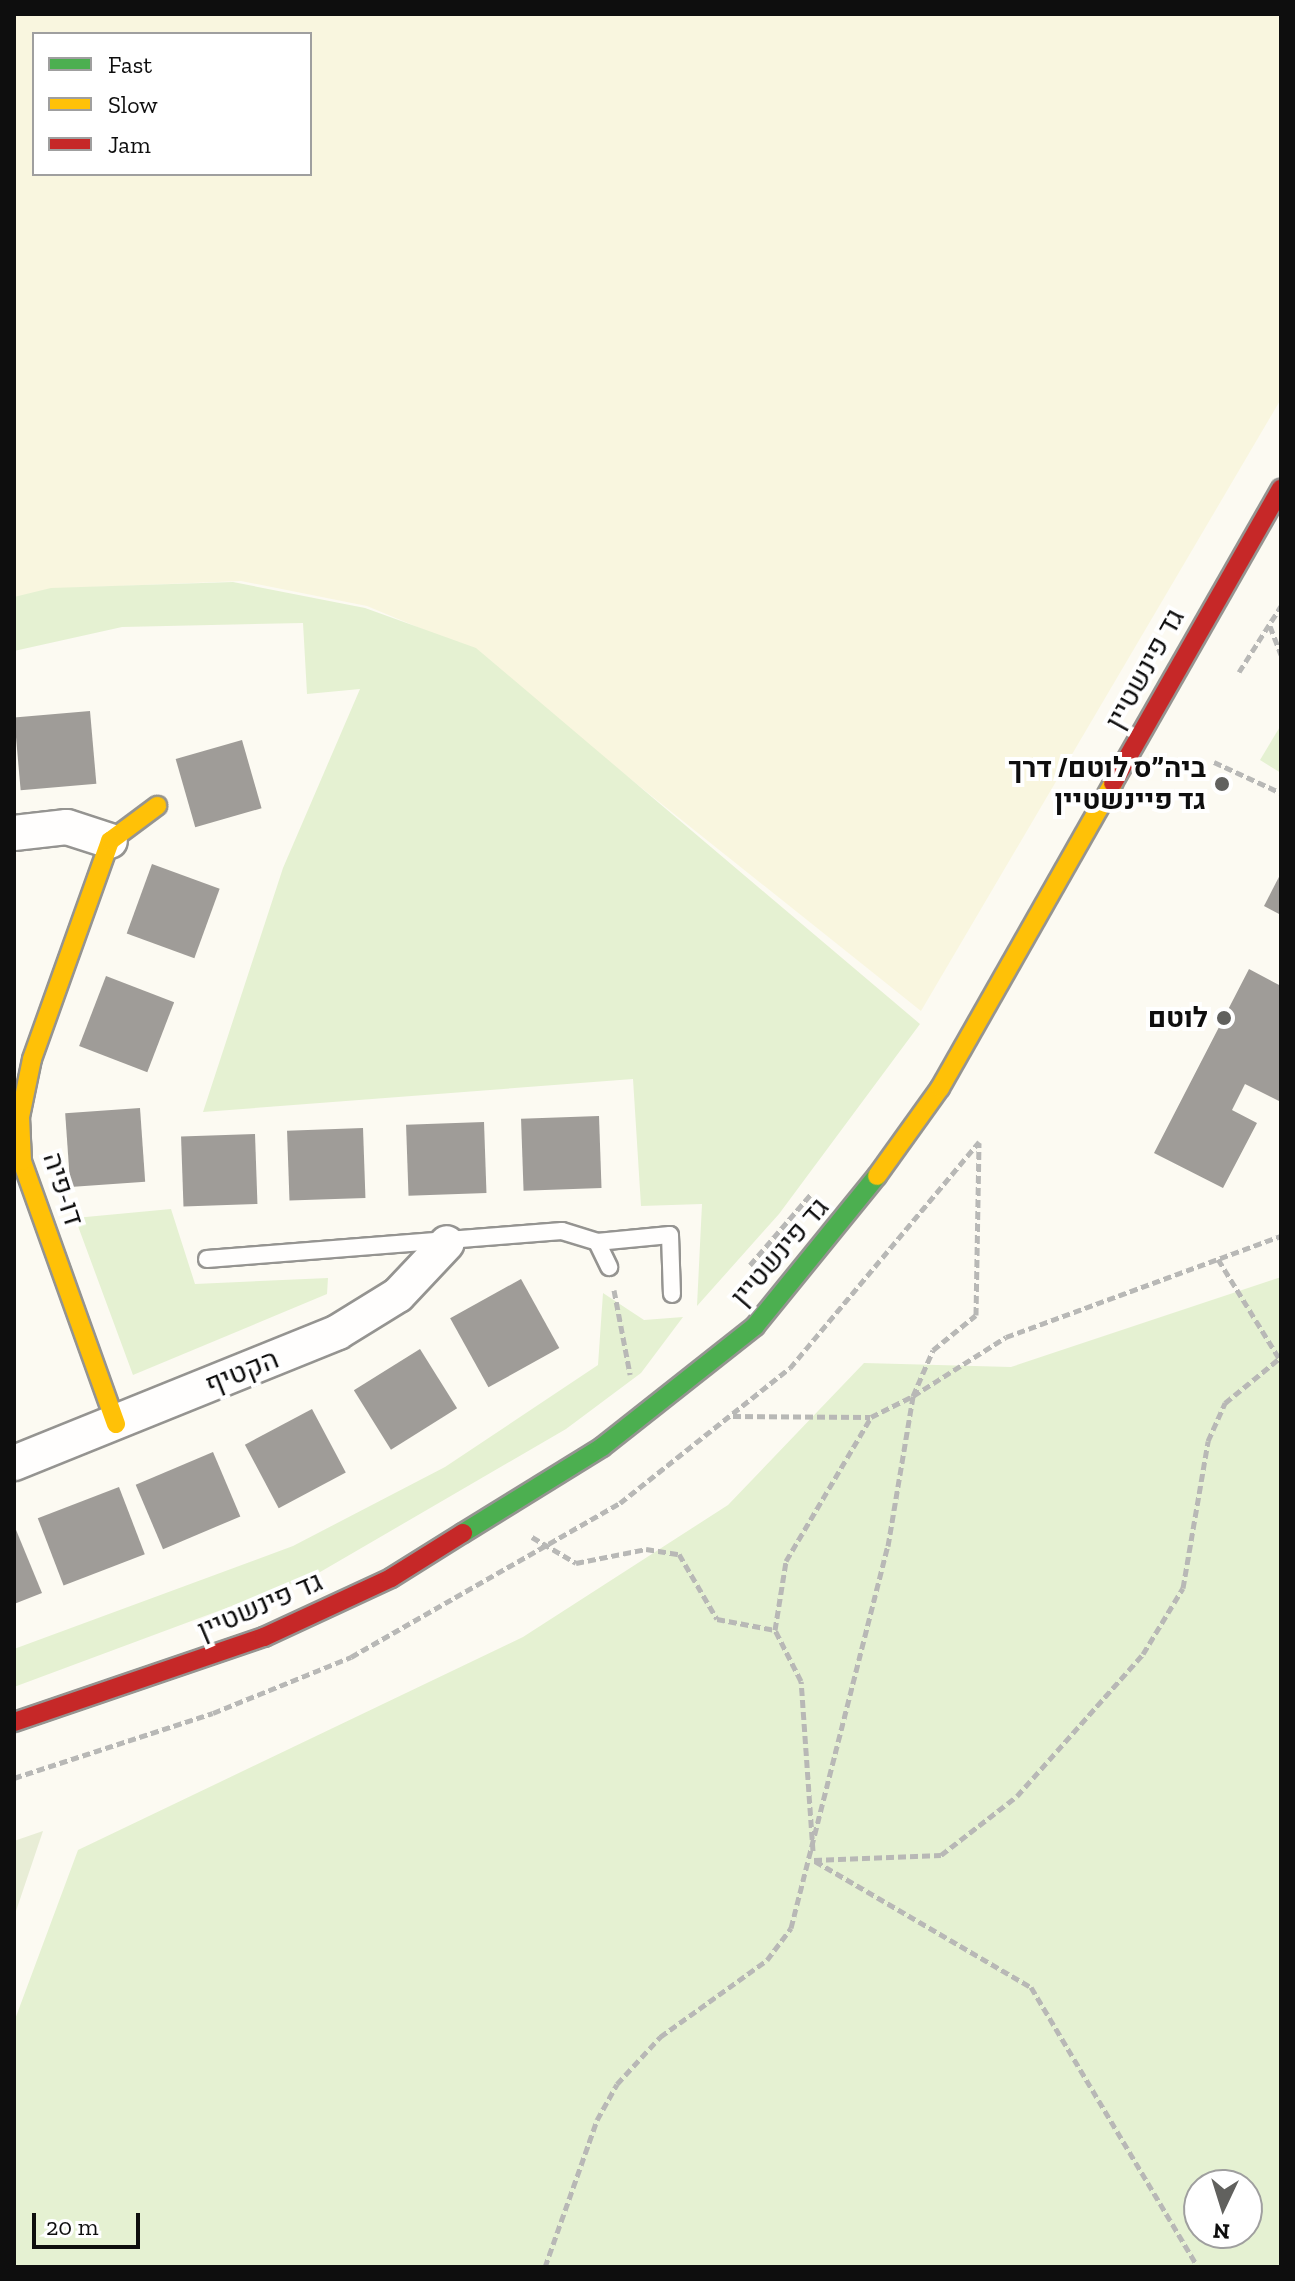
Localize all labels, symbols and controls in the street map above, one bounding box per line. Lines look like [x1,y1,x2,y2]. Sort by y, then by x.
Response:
legend [32,32,312,176]
text: Fast [108,50,152,79]
text: Slow [108,90,158,119]
text: Jam [108,130,151,159]
street label: גד פינשטיין [1098,603,1192,735]
place label: ביה״ס לוטם/ דרך גד פיינשטיין [1008,751,1206,817]
marker: ביה״ס לוטם/ דרך גד פיינשטיין [1213,775,1231,793]
place label: לוטם [1148,1001,1208,1035]
marker: לוטם [1215,1009,1233,1027]
street label: דו-פיה [35,1148,91,1230]
street label: גד פינשטיין [724,1191,836,1313]
street label: הקטיף [200,1342,284,1402]
street label: גד פינשטיין [193,1565,327,1647]
north arrow [1183,2169,1263,2249]
scale bar [36,2197,144,2247]
text: 20 m [46,2212,98,2241]
text: N [1212,2217,1231,2245]

